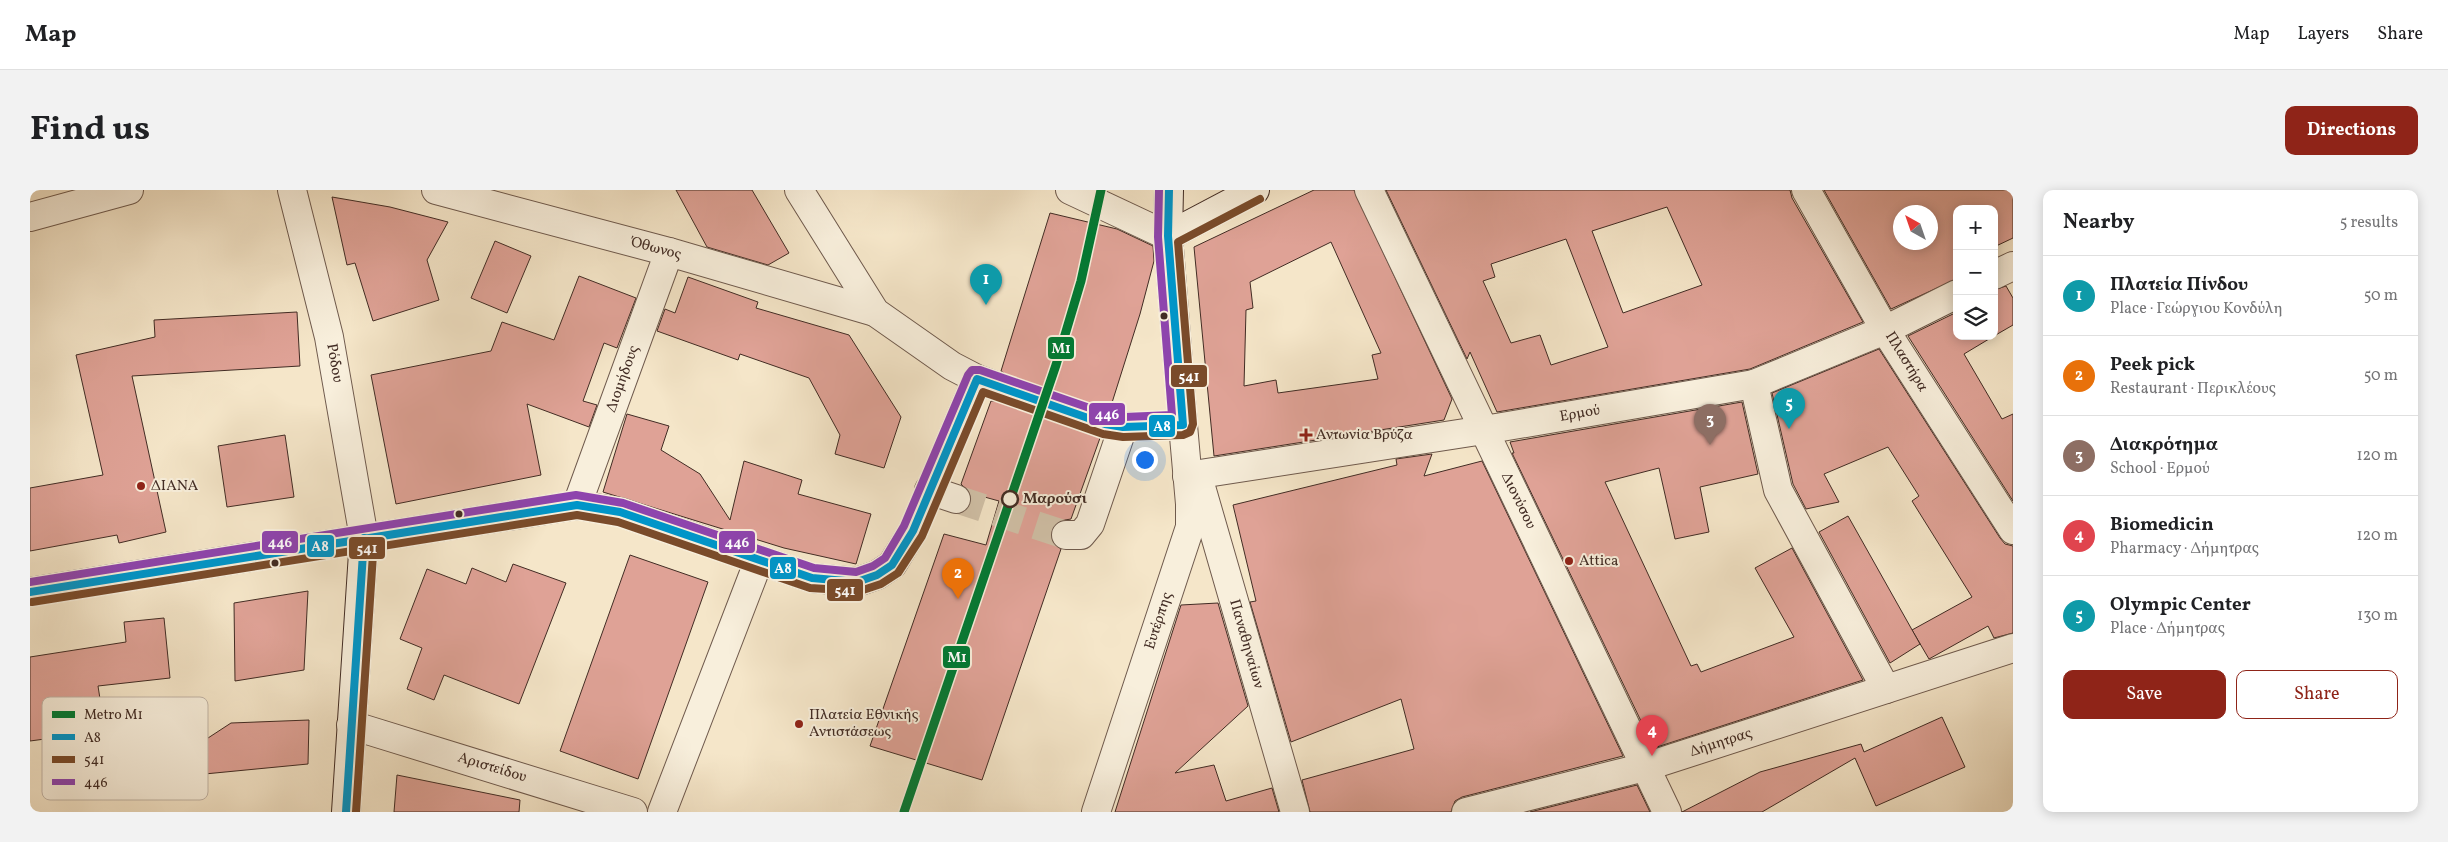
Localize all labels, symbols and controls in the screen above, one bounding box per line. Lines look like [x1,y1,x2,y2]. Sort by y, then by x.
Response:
text: Map [25,18,76,52]
text: Map [2233,22,2269,47]
text: Layers [2297,22,2349,47]
text: Share [2377,22,2423,47]
text: Find us [30,106,150,154]
button: Directions [2285,106,2418,155]
north arrow [1893,205,1938,250]
map controls [1953,205,1998,340]
button: + [1953,205,1998,250]
text: Nearby [2063,208,2134,237]
text: 5 results [2340,212,2398,234]
street label: Όθωνος [627,232,684,266]
button: − [1953,250,1998,295]
pin: 1 [970,264,1002,305]
text: Πλατεία Πίνδου [2110,272,2248,298]
text: 1 [2076,285,2082,307]
text: 50 m [2364,285,2398,307]
button: layers [1953,295,1998,340]
text: Place · Γεώργιου Κονδύλη [2110,298,2283,320]
unlabelled marker [1159,311,1169,321]
street label: Πλαστήρα [1879,328,1933,396]
line badge: Μ1 [1047,336,1075,360]
text: Μ1 [1051,340,1071,359]
street label: Ρόδου [320,342,348,384]
street label: Διομήδους [601,342,645,415]
text: Peek pick [2110,352,2195,378]
line badge: 541 [1170,364,1208,388]
text: 2 [2075,365,2083,387]
text: 50 m [2364,365,2398,387]
text: 541 [1179,368,1199,387]
text: Restaurant · Περικλέους [2110,378,2276,400]
pin: 5 [1773,388,1805,429]
street label: Ερμού [1558,400,1602,428]
line badge: 446 [1088,402,1126,426]
pin: 3 [1694,404,1726,445]
text: 446 [1095,406,1120,425]
line badge: A8 [1148,414,1176,438]
text: A8 [1153,418,1171,437]
place label: Αντωνία Βρύζα [1316,425,1413,446]
marker: Αντωνία Βρύζα [1300,429,1312,441]
text: Διακρότημα [2110,432,2218,458]
text: 3 [2075,445,2083,467]
text: 120 m [2356,445,2398,467]
your location [1132,447,1158,473]
text: School · Ερμού [2110,458,2210,480]
street label: Διονύσου [1495,469,1541,533]
place label: ΔΙΑΝΑ [151,476,199,497]
marker: ΔΙΑΝΑ [135,480,147,492]
place label: Μαρούσι [1023,489,1088,510]
marker: Μαρούσι [1001,490,1019,508]
unlabelled marker [454,509,464,519]
text: Biomedicin [2110,512,2214,538]
text: 4 [2074,525,2084,547]
text: 120 m [2356,525,2398,547]
line badge: 446 [261,530,299,554]
line badge: 446 [718,530,756,554]
text: 446 [268,534,293,553]
line badge: A8 [306,534,335,558]
text: 446 [725,534,750,553]
line badge: 541 [348,536,386,560]
text: A8 [311,538,329,557]
text: Pharmacy · Δήμητρας [2110,538,2259,560]
text: 541 [357,540,377,559]
place label: Attica [1579,551,1618,572]
marker: Attica [1563,555,1575,567]
line badge: A8 [769,556,797,580]
unlabelled marker [270,558,280,568]
pin: 2 [942,558,974,599]
text: A8 [774,560,792,579]
line badge: 541 [826,578,864,602]
text: 541 [835,582,855,601]
street label: Ευτέρπης [1140,589,1178,652]
text: Olympic Center [2110,592,2251,618]
street label: Παναθηναίων [1223,597,1269,691]
text: 5 [2075,605,2083,627]
text: 130 m [2357,605,2398,627]
text: Place · Δήμητρας [2110,618,2225,640]
line badge: Μ1 [942,645,971,669]
text: Μ1 [947,649,967,668]
button: Save [2063,670,2226,719]
button: Share [2236,670,2398,719]
legend [42,697,208,800]
place label: Πλατεία Εθνικής Αντιστάσεως [809,705,919,743]
text: Metro Μ1 [84,706,143,725]
pin: 4 [1636,715,1668,756]
marker: Πλατεία Εθνικής Αντιστάσεως [793,718,805,730]
street label: Δήμητρας [1687,723,1755,763]
text: A8 [84,729,101,748]
street label: Αριστείδου [455,748,529,788]
text: 541 [84,751,105,770]
text: 446 [84,774,108,793]

